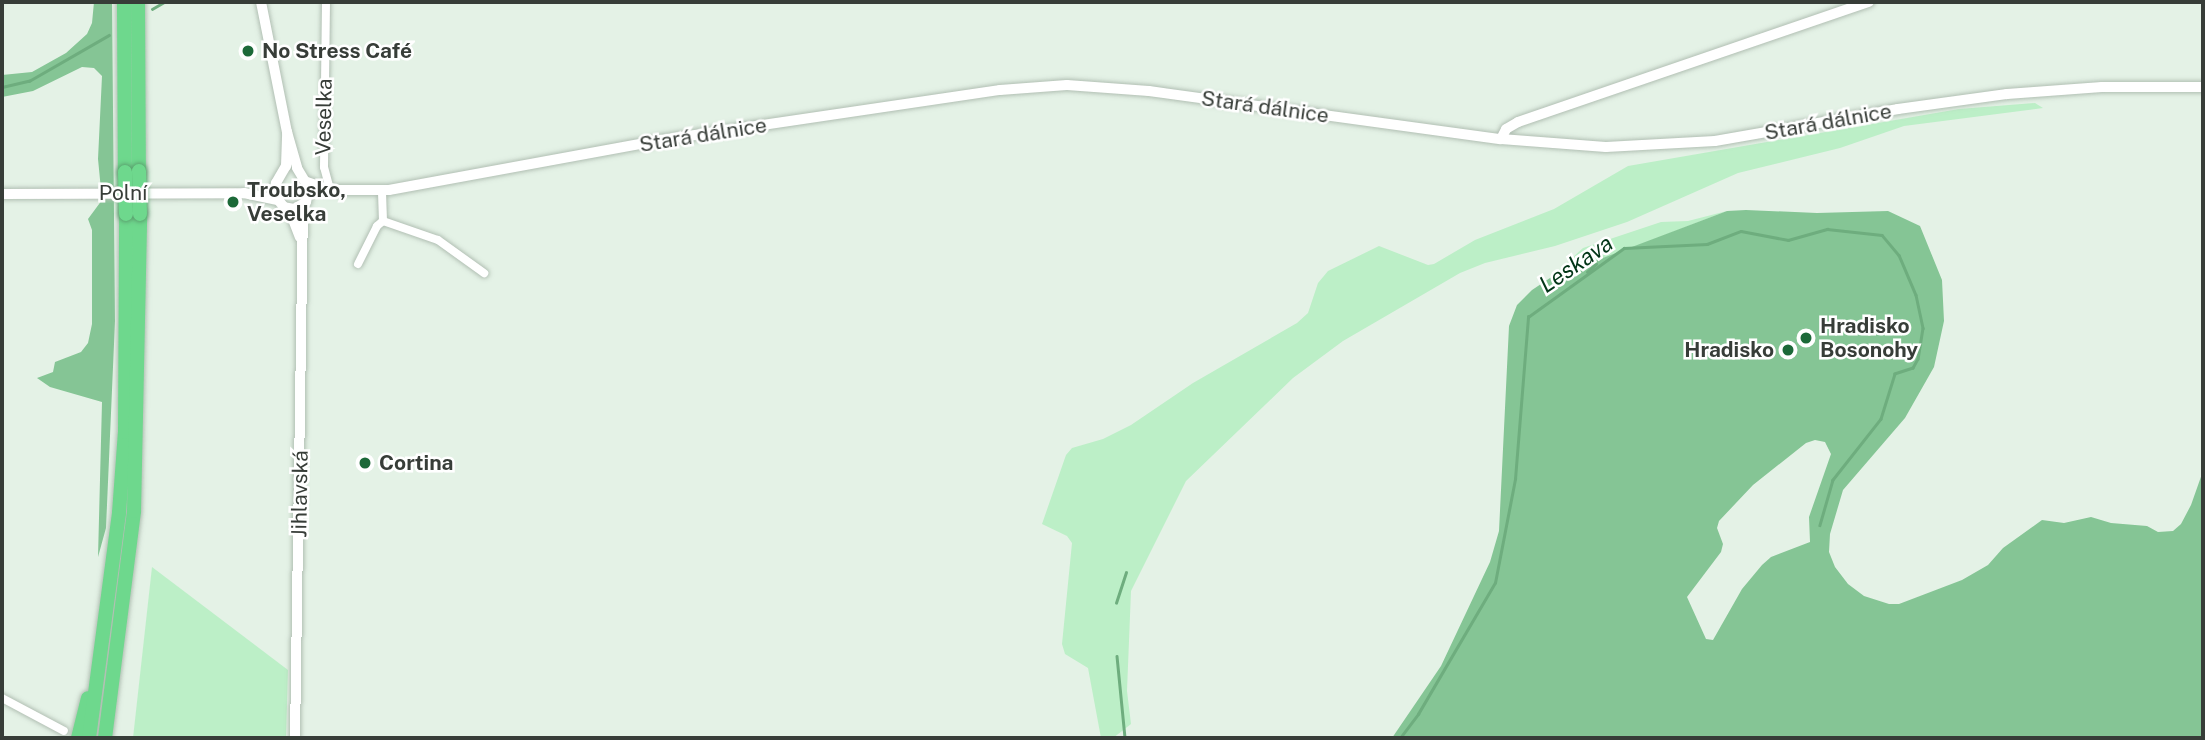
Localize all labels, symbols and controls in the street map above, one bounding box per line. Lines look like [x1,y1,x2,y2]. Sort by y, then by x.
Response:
place label: No Stress Café [262,38,412,64]
marker: No Stress Café [240,43,256,59]
street label: Veselka [311,78,337,156]
street label: Stará dálnice [1199,86,1331,128]
street label: Stará dálnice [1762,98,1894,146]
street label: Stará dálnice [637,112,769,158]
place label: Troubsko, Veselka [247,177,346,227]
street label: Polní [99,180,147,206]
marker: Troubsko, Veselka [225,194,241,210]
water label: Leskava [1534,229,1618,299]
place label: Hradisko Bosonohy [1820,313,1918,363]
marker: Hradisko Bosonohy [1798,330,1814,346]
place label: Hradisko [1684,337,1774,363]
marker: Hradisko [1780,342,1796,358]
street label: Jihlavská [287,450,313,538]
place label: Cortina [379,450,453,476]
marker: Cortina [357,455,373,471]

